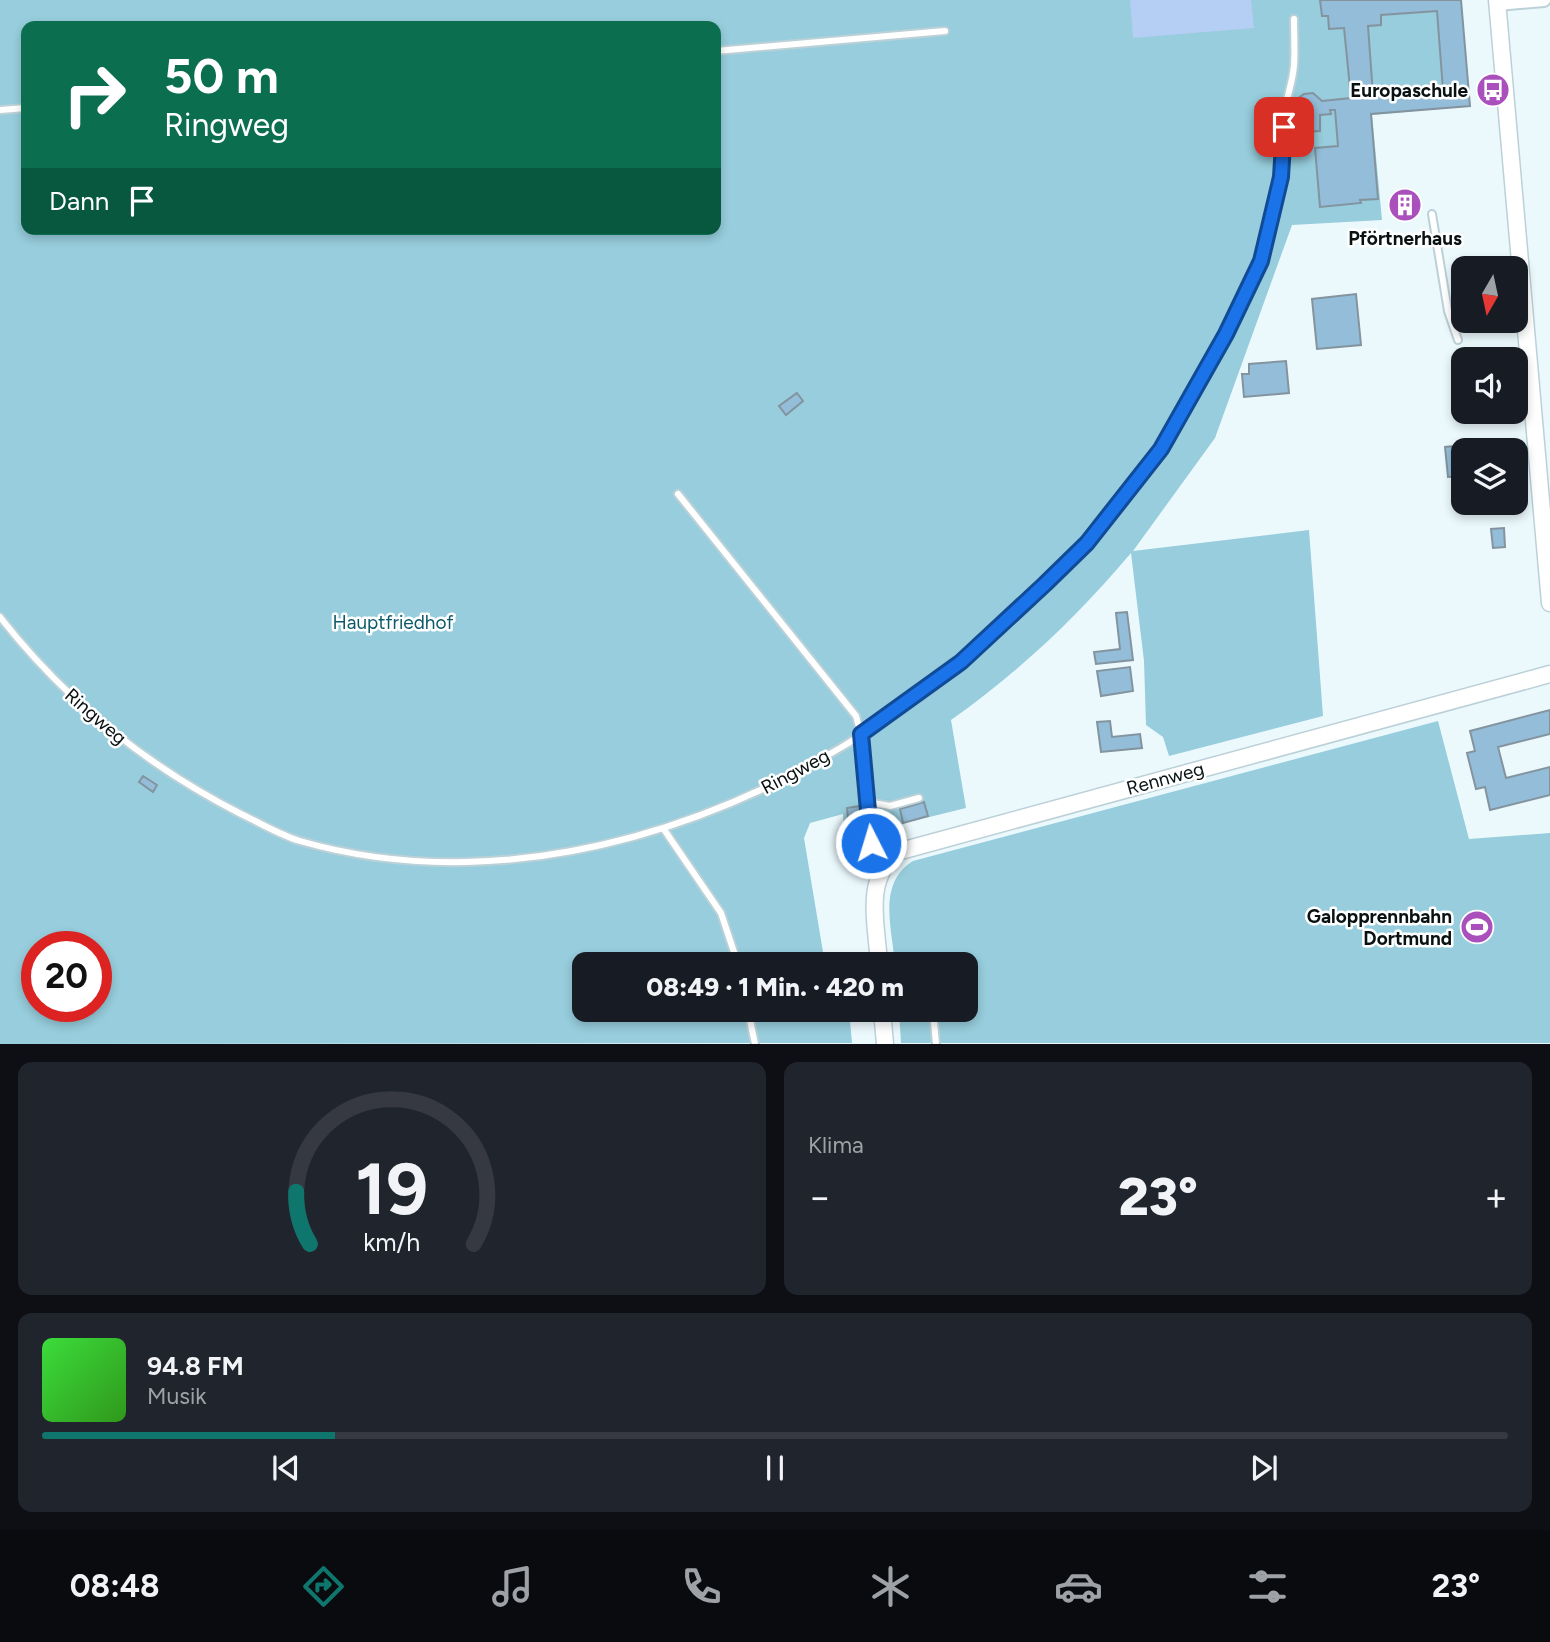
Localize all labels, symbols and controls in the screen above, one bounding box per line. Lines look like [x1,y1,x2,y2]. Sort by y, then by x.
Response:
text: 50 m [164,46,279,105]
icon: right [49,49,140,140]
bus stop icon: Europaschule [1474,71,1512,109]
place label: Europaschule [1350,79,1468,102]
pin [1254,97,1314,157]
text: Ringweg [164,106,289,144]
icon: arrive [1265,108,1303,146]
icon: arrive [123,182,161,220]
text: Dann [49,185,109,217]
building icon: Pförtnerhaus [1386,186,1424,224]
place label: Pförtnerhaus [1348,227,1462,250]
north arrow [1451,256,1528,332]
map controls [1451,256,1528,515]
button: sound [1451,347,1528,424]
button: layers [1451,438,1528,515]
park label: Hauptfriedhof [333,611,453,634]
street label: Ringweg [60,683,131,749]
street label: Ringweg [757,744,833,799]
street label: Rennweg [1124,757,1207,800]
position arrow [834,806,908,880]
place label: Galopprennbahn Dortmund [1307,905,1452,950]
sports icon: Galopprennbahn Dortmund [1458,908,1496,946]
speed limit sign: 20 [21,931,112,1022]
text: 08:49 · 1 Min. · 420 m [646,971,904,1003]
text: Klima [808,1131,864,1159]
text: 19 [356,1146,428,1233]
text: 23° [1118,1166,1198,1228]
text: − [808,1174,832,1220]
text: + [1484,1174,1508,1220]
text: km/h [363,1227,421,1257]
text: 94.8 FM [147,1350,244,1382]
text: Musik [147,1382,207,1410]
icon: previous [267,1449,305,1487]
icon: pause [756,1449,794,1487]
icon: next [1245,1449,1283,1487]
icon: directions [299,1562,348,1611]
icon: music [488,1562,537,1611]
icon: phone [677,1562,726,1611]
icon: climate [866,1562,915,1611]
icon: car [1054,1562,1103,1611]
icon: filters [1243,1562,1292,1611]
text: 08:48 [70,1567,160,1605]
text: 23° [1432,1567,1480,1605]

